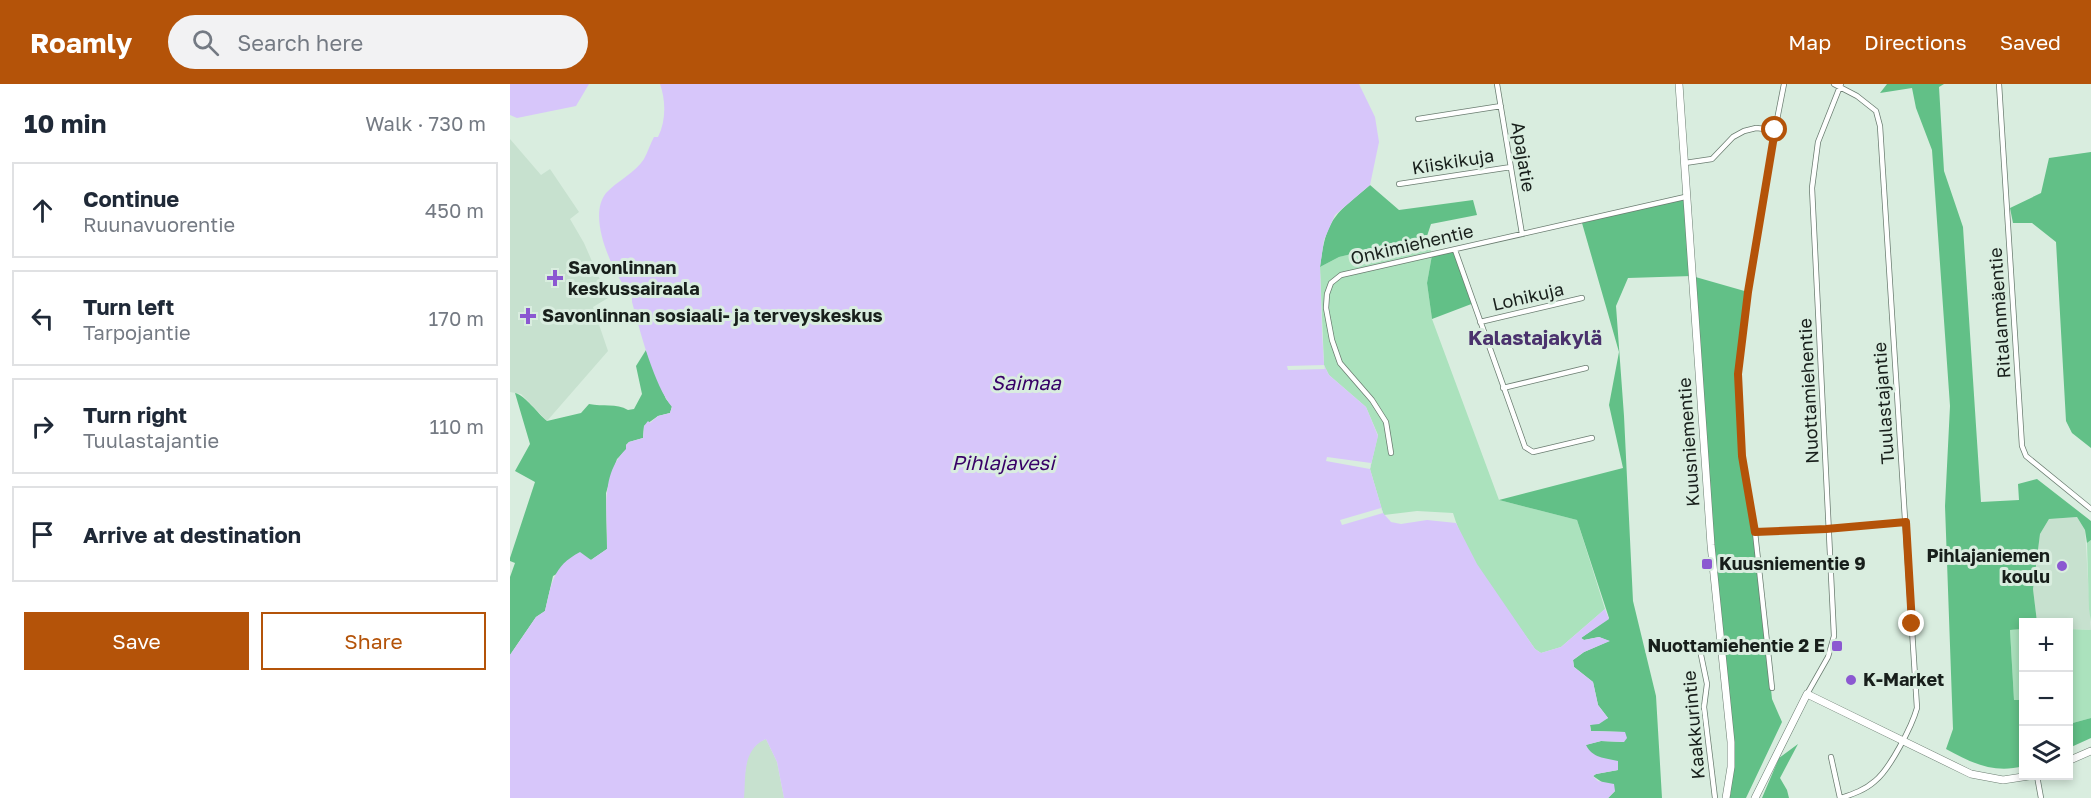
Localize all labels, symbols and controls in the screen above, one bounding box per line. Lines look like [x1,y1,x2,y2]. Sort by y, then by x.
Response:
search box [168,15,588,69]
text: Roamly [30,26,132,59]
icon: search [189,26,222,59]
text: Search here [237,29,363,56]
text: Map [1788,29,1831,55]
text: Directions [1864,29,1967,55]
text: Saved [2000,29,2061,55]
text: 10 min [24,108,106,139]
text: Walk · 730 m [365,111,486,135]
route start [1761,116,1787,142]
street label: Apajatie [1508,120,1540,193]
street label: Kiiskikuja [1410,144,1495,178]
text: Continue [83,185,179,212]
icon: ahead [26,194,59,227]
text: 450 m [425,198,484,222]
text: Ruunavuorentie [83,212,235,236]
street label: Onkimiehentie [1348,219,1475,269]
street label: Ritalanmäentie [1983,247,2015,379]
place label: Savonlinnan keskussairaala [568,256,700,299]
marker: Savonlinnan keskussairaala [546,269,564,287]
street label: Lohikuja [1490,277,1566,315]
text: Turn left [83,293,174,320]
icon: left [26,302,59,335]
place label: Savonlinnan sosiaali- ja terveyskeskus [542,304,883,326]
text: 170 m [429,306,484,330]
marker: Savonlinnan sosiaali- ja terveyskeskus [519,307,537,325]
street label: Nuottamiehentie [1793,318,1823,464]
text: Tarpojantie [83,320,191,344]
district label: Kalastajakylä [1468,325,1602,349]
street label: Tuulastajantie [1868,341,1898,465]
water label: Saimaa [991,370,1062,394]
street label: Kuusniementie [1673,377,1703,507]
text: Turn right [83,401,187,428]
icon: right [26,410,59,443]
text: 110 m [430,414,484,438]
text: Tuulastajantie [83,428,219,452]
water label: Pihlajavesi [951,450,1057,475]
icon: arrive [26,518,59,551]
text: Arrive at destination [83,521,301,548]
place label: Pihlajaniemen koulu [1927,544,2050,587]
place label: Kuusniementie 9 [1719,552,1866,574]
marker: Kuusniementie 9 [1700,557,1714,571]
marker: Pihlajaniemen koulu [2055,559,2069,573]
route end [1898,610,1924,636]
button: Save [24,612,249,670]
button: Share [261,612,486,670]
map controls [2019,618,2073,780]
button: + [2019,618,2073,672]
place label: Nuottamiehentie 2 E [1648,634,1825,656]
marker: Nuottamiehentie 2 E [1830,639,1844,653]
place label: K-Market [1863,668,1944,690]
street label: Kaakkurintie [1677,670,1709,780]
button: − [2019,672,2073,726]
marker: K-Market [1844,673,1858,687]
button: layers [2019,726,2073,780]

